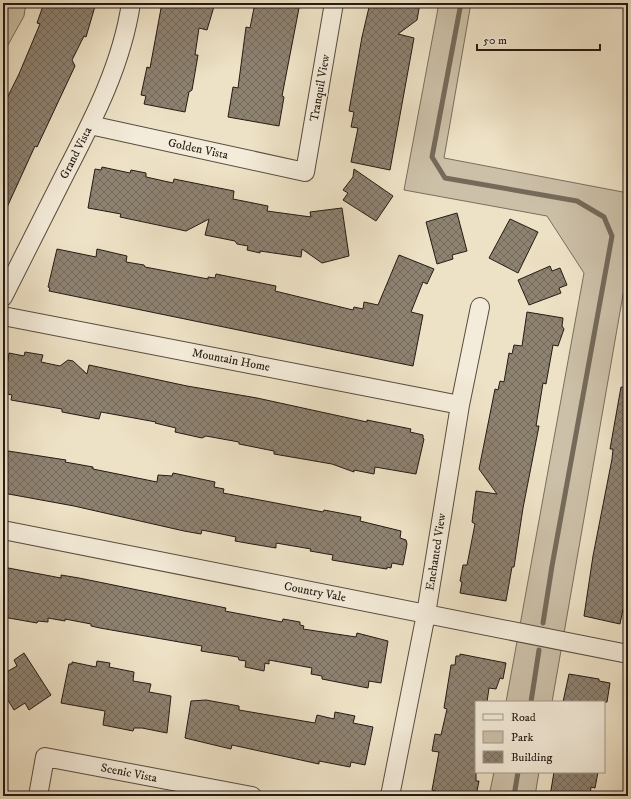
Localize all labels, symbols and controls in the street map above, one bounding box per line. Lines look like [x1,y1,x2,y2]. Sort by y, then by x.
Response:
scale bar [477,26,600,52]
text: 50 m [483,33,507,48]
street label: Tranquil View [307,53,333,123]
street label: Grand Vista [57,124,96,181]
street label: Golden Vista [167,135,230,163]
street label: Mountain Home [191,345,271,375]
street label: Enchanted View [422,512,450,592]
street label: Country Vale [283,579,347,605]
legend [475,701,605,773]
text: Road [511,710,536,725]
text: Park [511,730,533,745]
text: Building [511,750,552,765]
street label: Scenic Vista [100,760,159,786]

